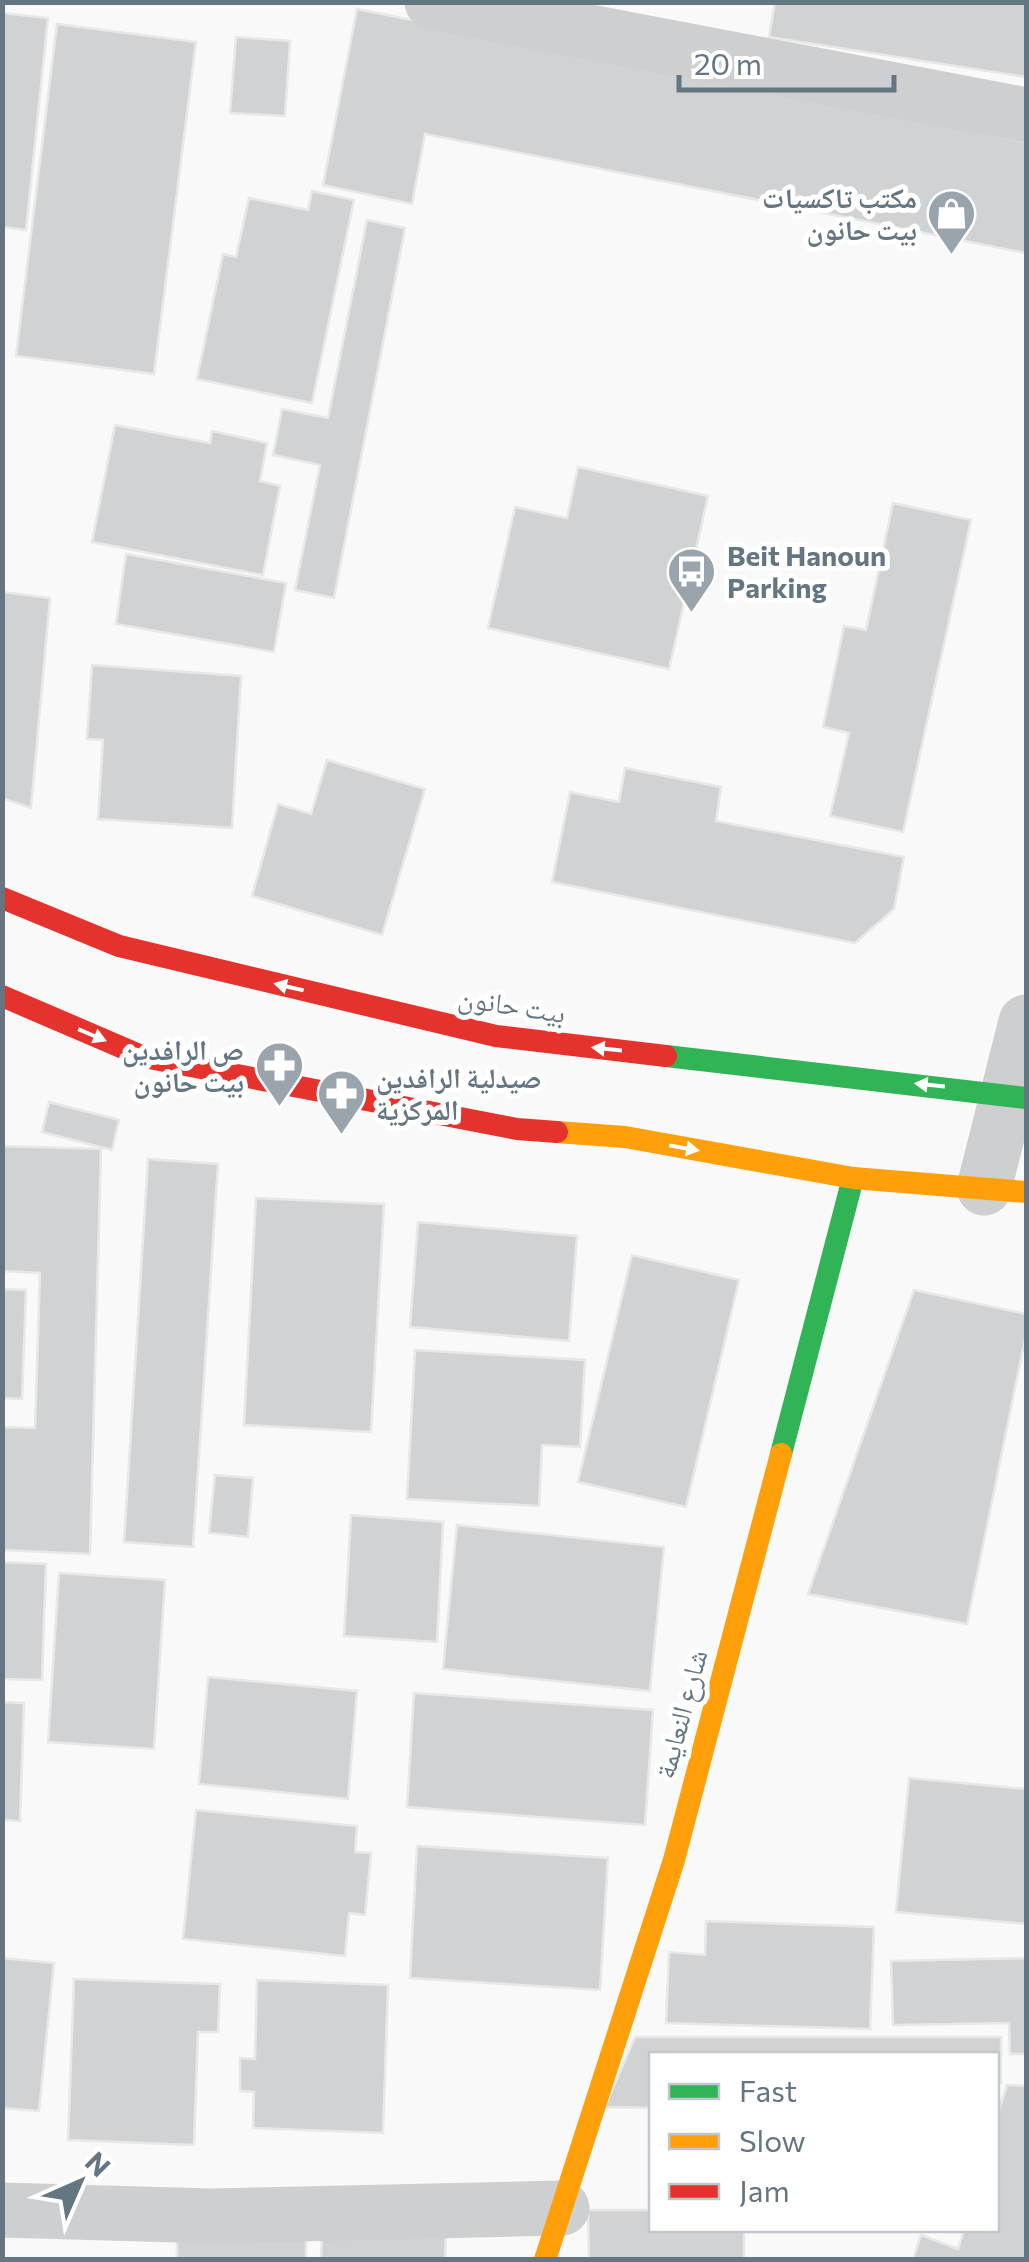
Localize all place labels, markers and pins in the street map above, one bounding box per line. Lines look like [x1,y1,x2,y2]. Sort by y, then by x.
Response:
place label: مكتب تاكسيات بيت حانون [762,180,917,247]
shop icon: مكتب تاكسيات بيت حانون [926,188,978,256]
place label: Beit Hanoun Parking [727,538,886,604]
bus stop icon: Beit Hanoun Parking [666,546,718,614]
place label: ص الرافدين بيت حانون [122,1032,244,1099]
pharmacy icon: ص الرافدين بيت حانون [253,1040,305,1108]
place label: صيدلية الرافدين المركزية [376,1060,541,1127]
pharmacy icon: صيدلية الرافدين المركزية [315,1068,367,1136]

